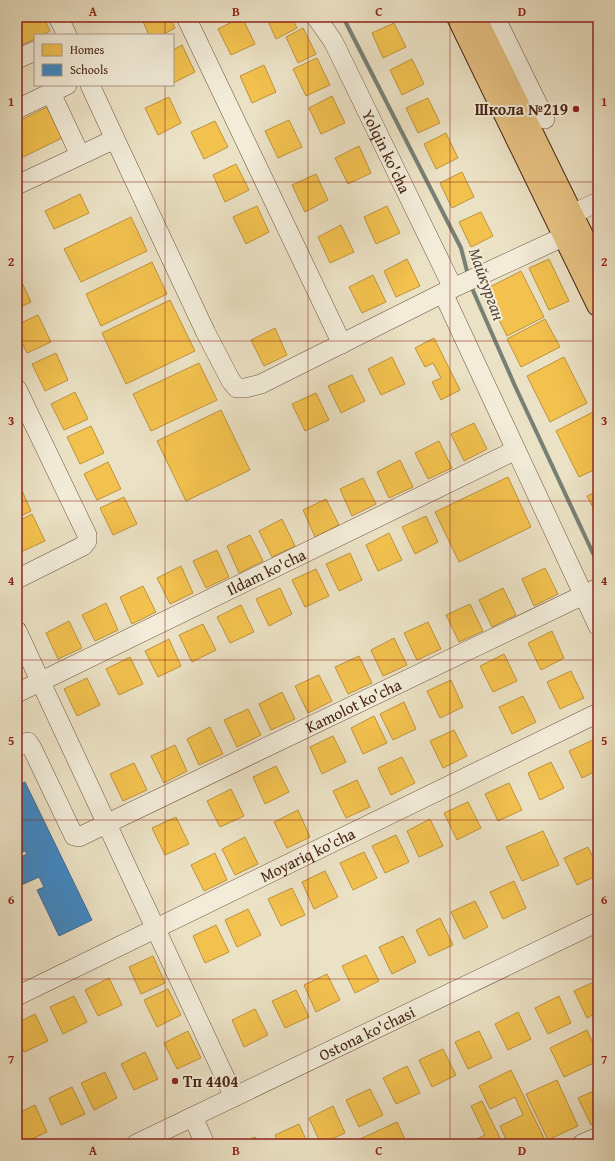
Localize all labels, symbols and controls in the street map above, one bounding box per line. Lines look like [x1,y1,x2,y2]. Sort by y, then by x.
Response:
text: A [89,2,98,21]
text: B [232,2,240,21]
text: C [375,2,383,21]
text: D [518,2,526,21]
legend [34,34,174,86]
text: Homes [70,41,105,58]
text: Schools [70,61,108,78]
text: 1 [8,92,14,111]
text: 1 [601,92,607,111]
place label: Школа №219 [475,97,568,121]
marker: Школа №219 [571,104,581,114]
street label: Yolqin ko'cha [356,105,417,198]
water label: Майкурган [463,244,512,324]
text: 2 [8,252,15,271]
text: 2 [601,252,608,271]
text: 3 [8,411,14,430]
text: 3 [601,411,607,430]
street label: Ildam ko'cha [222,542,310,601]
text: 4 [8,571,15,590]
text: 4 [601,571,608,590]
street label: Kamolot ko'cha [301,672,405,739]
text: 5 [8,731,15,750]
text: 5 [601,731,608,750]
street label: Moyariq ko'cha [256,821,359,888]
text: 6 [8,890,15,909]
text: 6 [601,890,608,909]
street label: Ostona ko'chasi [315,999,419,1067]
text: 7 [8,1050,15,1069]
text: 7 [601,1050,608,1069]
place label: Тп 4404 [183,1069,239,1093]
marker: Тп 4404 [170,1076,180,1086]
text: A [89,1141,98,1160]
text: B [232,1141,240,1160]
text: C [375,1141,383,1160]
text: D [518,1141,526,1160]

